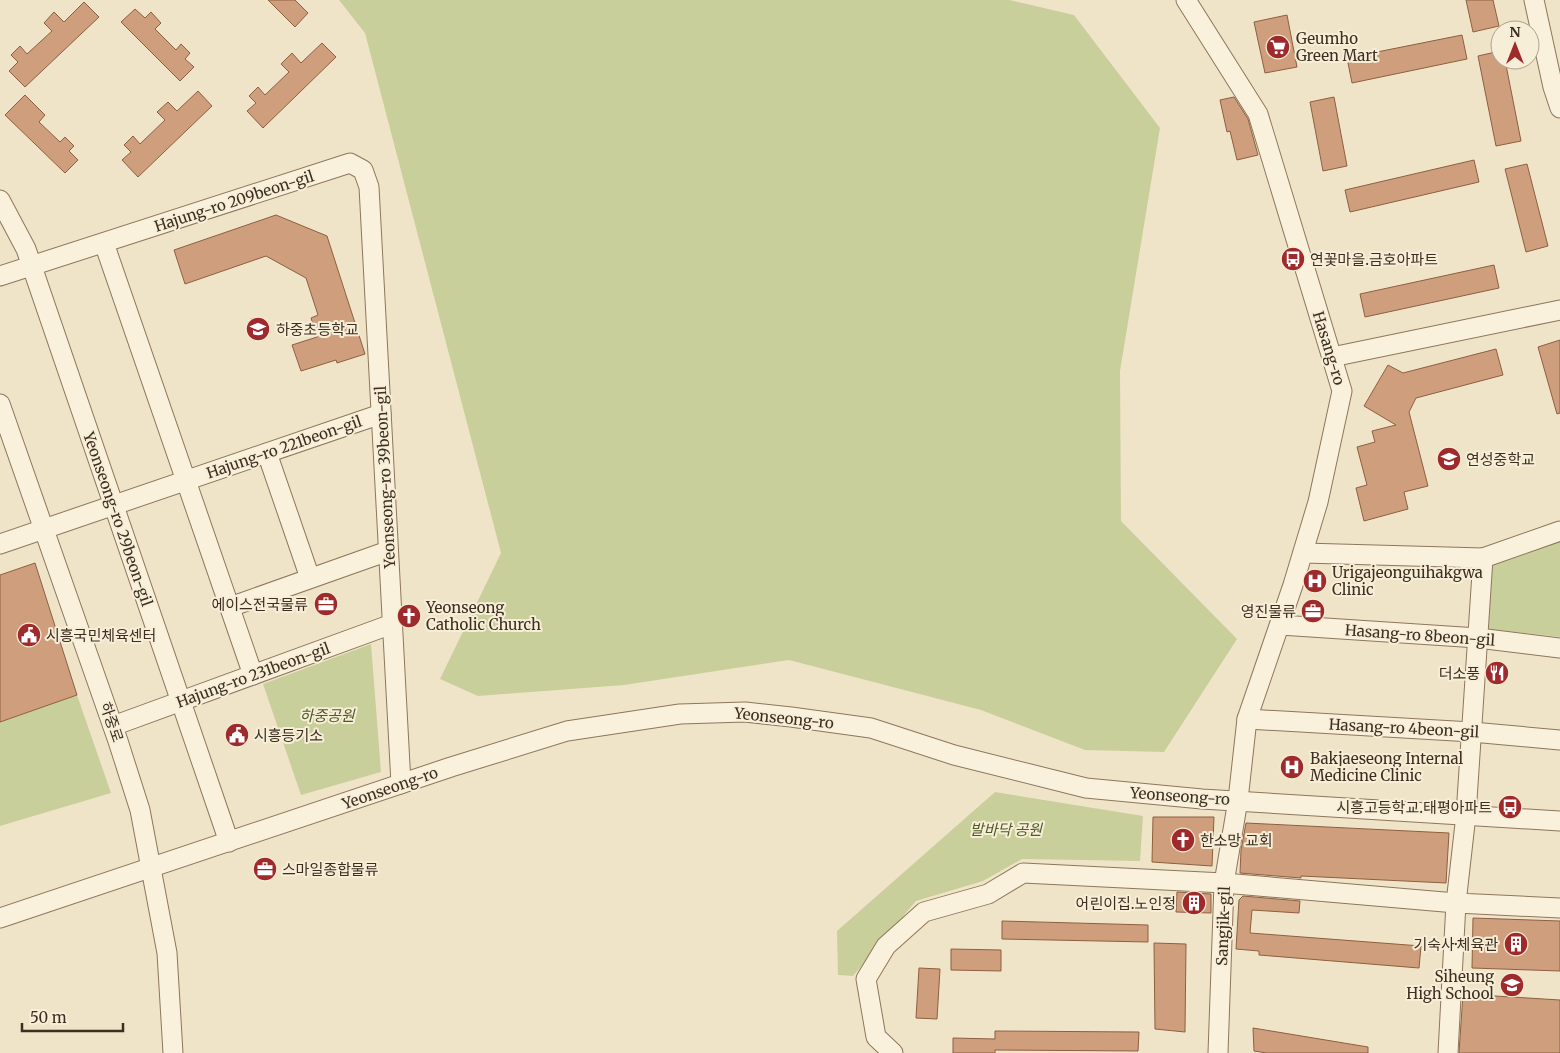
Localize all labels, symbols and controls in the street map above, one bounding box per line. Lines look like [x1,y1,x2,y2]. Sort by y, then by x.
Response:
north arrow [1490,20,1540,70]
text: N [1509,23,1521,41]
place label: Geumho Green Mart [1296,29,1378,65]
supermarket icon: Geumho Green Mart [1265,34,1291,60]
street label: Hajung-ro 209beon-gil [152,166,317,236]
bus stop icon: 연꽃마을.금호아파트 [1280,246,1306,272]
place label: 연꽃마을.금호아파트 [1310,250,1438,269]
street label: Hasang-ro [1309,309,1349,387]
school or university icon: 하중초등학교 [245,316,271,342]
place label: 하중초등학교 [276,320,359,339]
street label: Yeonseong-ro 39beon-gil [371,385,399,570]
street label: Hajung-ro 221beon-gil [204,411,364,483]
street label: Yeonseong-ro 29beon-gil [79,428,157,609]
school or university icon: 연성중학교 [1436,446,1462,472]
place label: 연성중학교 [1466,450,1535,469]
place label: Urigajeonguihakgwa Clinic [1332,563,1483,599]
hospital icon: Urigajeonguihakgwa Clinic [1302,568,1328,594]
office icon: 에이스전국물류 [313,591,339,617]
place label: 에이스전국물류 [211,595,308,614]
place label: Yeonseong Catholic Church [425,598,541,634]
office icon: 영진물류 [1300,598,1326,624]
place label: 영진물류 [1241,602,1296,621]
church icon: Yeonseong Catholic Church [396,603,422,629]
street label: Hasang-ro 8beon-gil [1344,620,1496,650]
public building icon: 시흥국민체육센터 [16,622,42,648]
place label: 시흥국민체육센터 [46,626,156,645]
street label: Hajung-ro 231beon-gil [174,638,333,712]
restaurant icon: 더소풍 [1484,660,1510,686]
place label: 더소풍 [1439,664,1480,683]
street label: 하중로 [96,699,128,745]
street label: Yeonseong-ro [732,703,835,733]
park label: 하중공원 [299,706,356,725]
street label: Hasang-ro 4beon-gil [1328,715,1480,741]
public building icon: 시흥등기소 [224,722,250,748]
place label: 시흥등기소 [254,726,323,745]
place label: Bakjaeseong Internal Medicine Clinic [1310,749,1464,785]
hospital icon: Bakjaeseong Internal Medicine Clinic [1279,754,1305,780]
street label: Yeonseong-ro [339,763,441,814]
street label: Yeonseong-ro [1129,783,1231,809]
bus stop icon: 시흥고등학교.태평아파트 [1497,794,1523,820]
place label: 시흥고등학교.태평아파트 [1336,798,1492,817]
park label: 발바닥 공원 [970,820,1043,839]
church icon: 한소망 교회 [1170,827,1196,853]
place label: 한소망 교회 [1200,831,1273,850]
office icon: 스마일종합물류 [252,856,278,882]
place label: 스마일종합물류 [282,860,379,879]
street label: Sangjik-gil [1212,886,1234,966]
building icon: 어린이집.노인정 [1181,890,1207,916]
place label: 어린이집.노인정 [1076,894,1176,913]
building icon: 기숙사·체육관 [1503,931,1529,957]
place label: 기숙사·체육관 [1413,935,1498,954]
place label: Siheung High School [1406,967,1494,1003]
school or university icon: Siheung High School [1499,972,1525,998]
scale bar [22,1000,124,1032]
text: 50 m [30,1008,67,1027]

